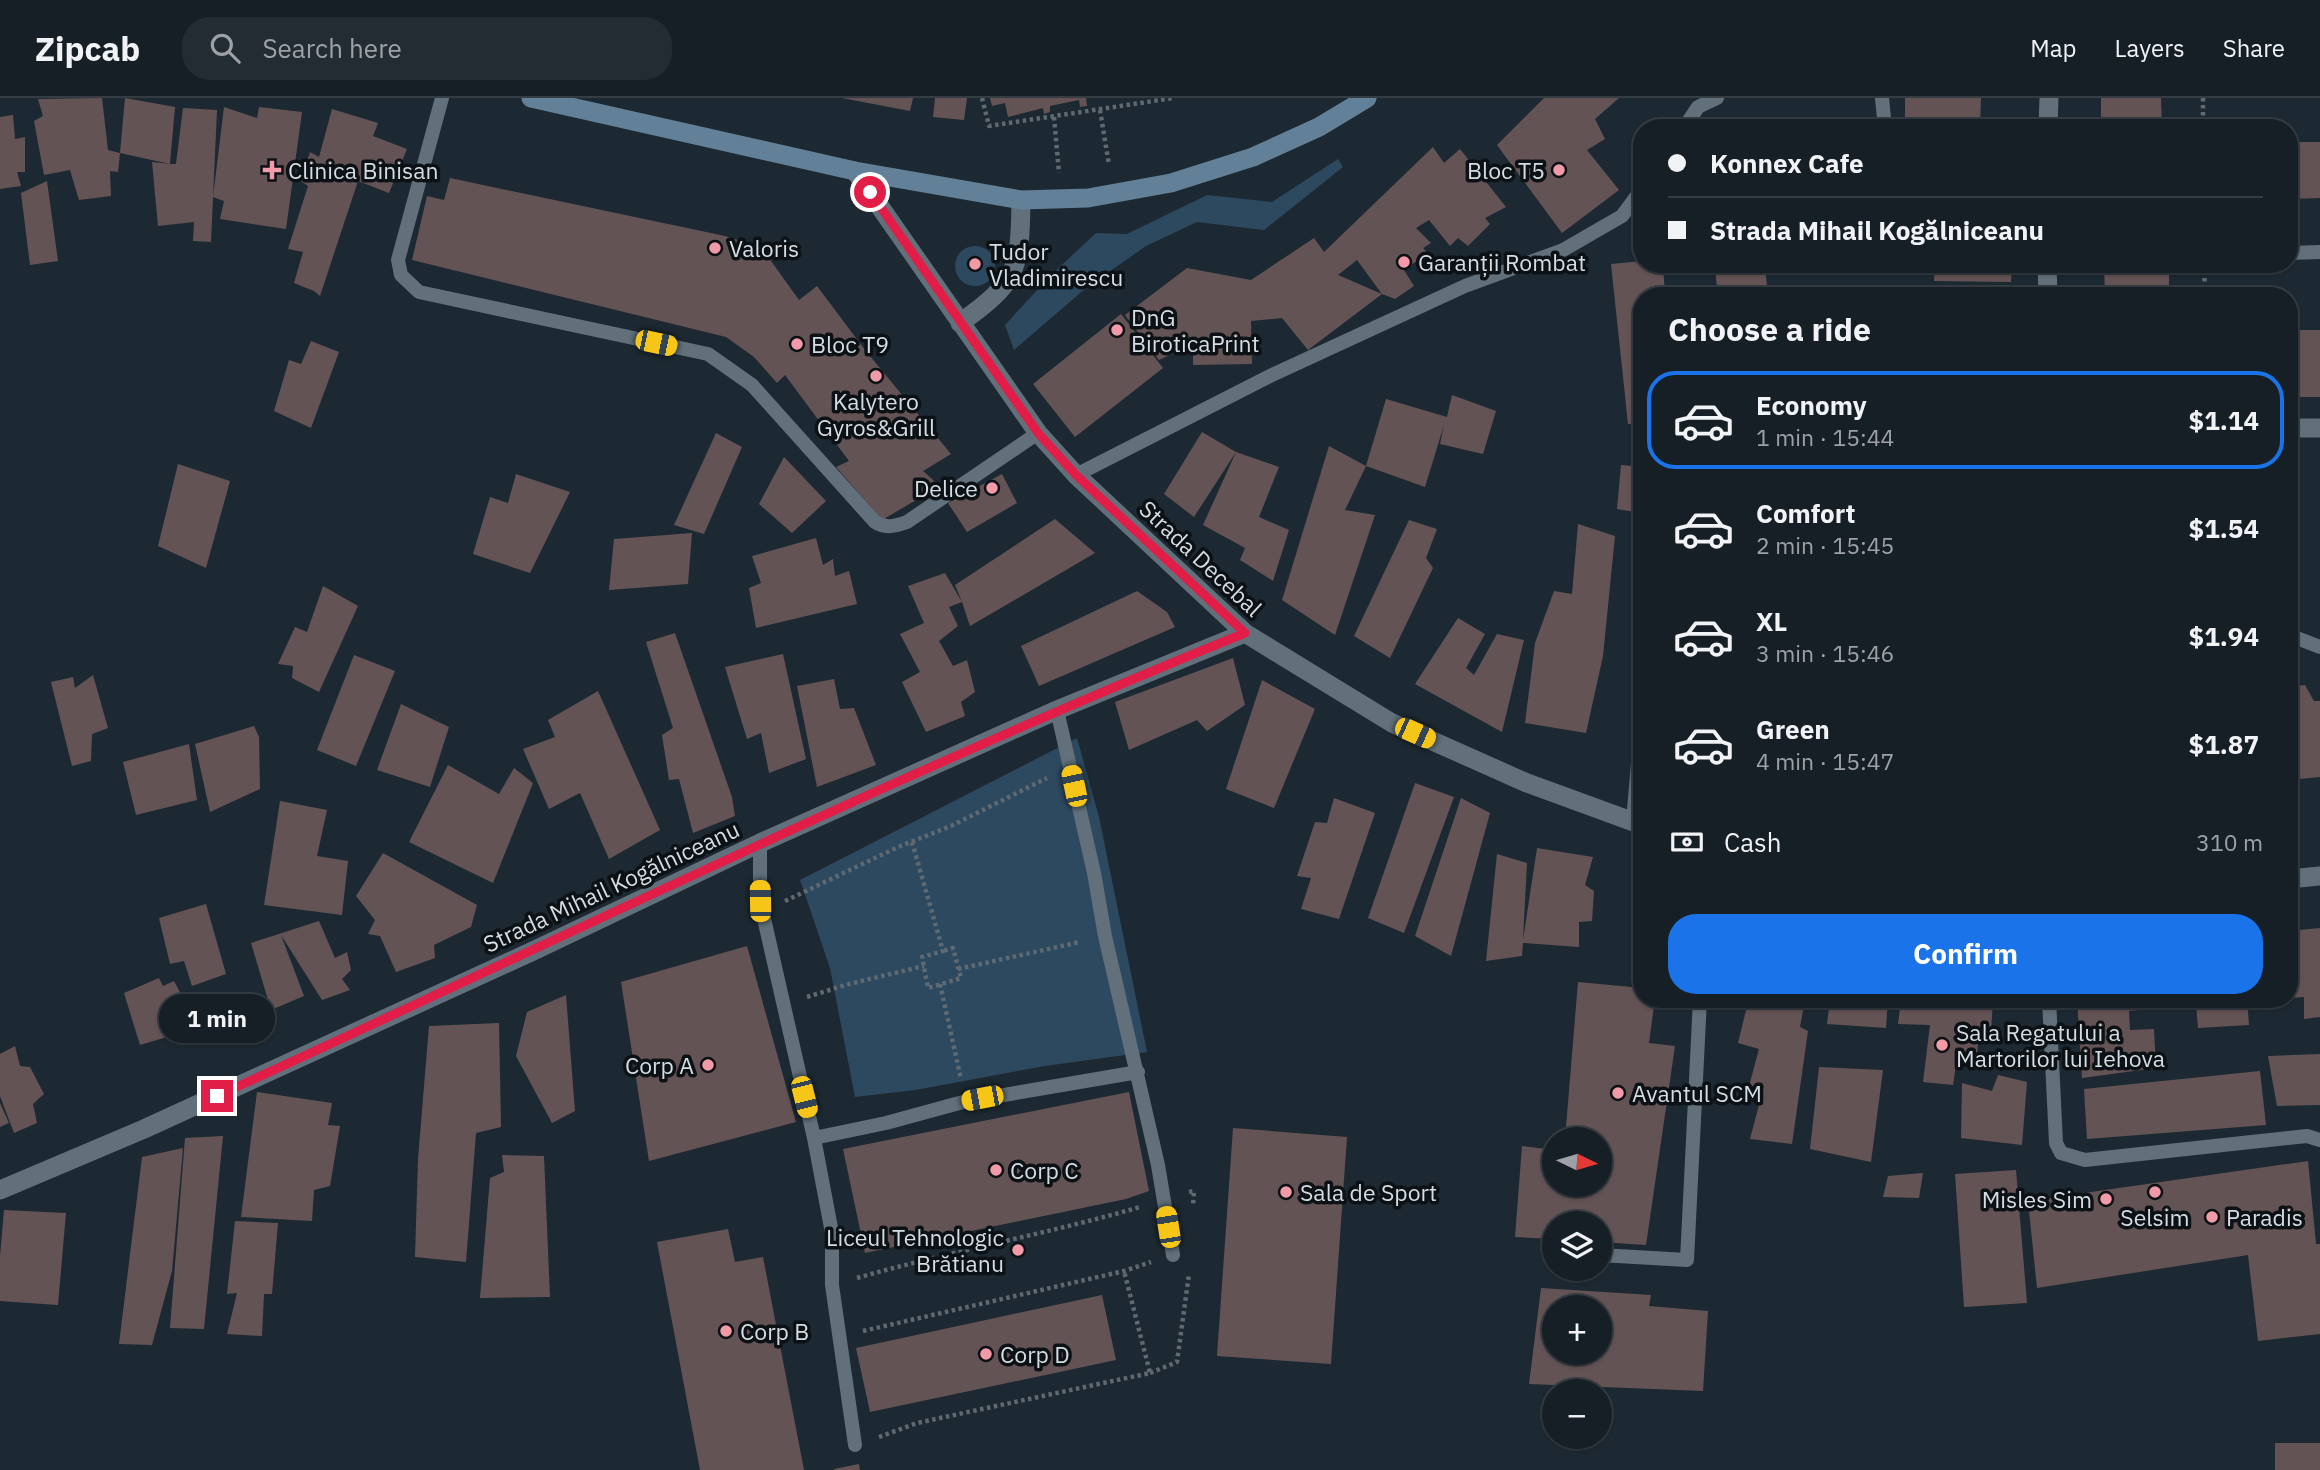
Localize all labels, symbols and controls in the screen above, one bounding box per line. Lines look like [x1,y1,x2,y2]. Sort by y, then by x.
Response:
search box [182,17,672,80]
text: Zipcab [35,27,140,70]
icon: search [206,29,244,67]
text: Search here [262,31,402,65]
text: Map [2030,32,2077,64]
text: Layers [2115,32,2185,64]
text: Share [2223,32,2285,64]
text: Konnex Cafe [1710,146,1864,180]
place label: Clinica Binisan [288,155,439,185]
place label: Bloc T5 [1467,155,1545,185]
marker: Clinica Binisan [262,160,282,180]
marker: Bloc T5 [1551,162,1567,178]
route start [854,176,886,208]
text: Strada Mihail Kogălniceanu [1710,213,2044,247]
place label: Valoris [729,233,799,263]
place label: Tudor Vladimirescu [989,236,1123,292]
marker: Valoris [707,240,723,256]
place label: Garanții Rombat [1418,247,1586,277]
marker: Garanții Rombat [1396,254,1412,270]
marker: Tudor Vladimirescu [967,256,983,272]
place label: DnG BiroticaPrint [1131,302,1260,358]
text: Choose a ride [1668,308,1871,350]
marker: DnG BiroticaPrint [1109,322,1125,338]
car [634,328,679,358]
place label: Bloc T9 [811,329,889,359]
marker: Bloc T9 [789,336,805,352]
marker: Kalytero Gyros&Grill [868,368,884,384]
place label: Kalytero Gyros&Grill [817,386,935,442]
text: Economy [1756,388,1867,422]
icon: car [1672,389,1735,452]
text: $1.14 [2189,403,2259,437]
text: 1 min · 15:44 [1756,422,1894,452]
place label: Delice [914,473,978,503]
marker: Delice [984,480,1000,496]
street label: Strada Decebal [1133,493,1269,623]
text: Comfort [1756,496,1855,530]
icon: car [1672,497,1735,560]
text: $1.54 [2189,511,2259,545]
text: 2 min · 15:45 [1756,530,1894,560]
text: XL [1756,604,1787,638]
icon: car [1672,605,1735,668]
text: $1.94 [2189,619,2259,653]
text: 3 min · 15:46 [1756,638,1894,668]
text: Green [1756,712,1830,746]
icon: car [1672,713,1735,776]
car [1392,715,1439,751]
text: $1.87 [2189,727,2259,761]
text: 4 min · 15:47 [1756,746,1894,776]
car [1060,763,1089,809]
street label: Strada Mihail Kogălniceanu [478,813,744,959]
icon: cash [1668,823,1706,861]
text: Cash [1724,825,1781,859]
text: 310 m [2196,827,2263,857]
car [750,880,771,922]
button: Confirm [1668,914,2263,994]
callout: 1 min [159,995,275,1044]
text: 1 min [187,1003,247,1033]
place label: Sala Regatului a Martorilor lui Iehova [1956,1017,2165,1073]
marker: Sala Regatului a Martorilor lui Iehova [1934,1037,1950,1053]
place label: Corp A [625,1050,694,1080]
marker: Corp A [700,1057,716,1073]
car [789,1074,820,1120]
place label: Avantul SCM [1632,1078,1762,1108]
route end [201,1080,233,1112]
car [960,1084,1005,1112]
marker: Avantul SCM [1610,1085,1626,1101]
north arrow [1542,1127,1612,1197]
map controls [1542,1127,1612,1449]
place label: Corp C [1010,1155,1079,1185]
marker: Corp C [988,1162,1004,1178]
place label: Sala de Sport [1300,1177,1437,1207]
marker: Sala de Sport [1278,1184,1294,1200]
place label: Misles Sim [1982,1184,2092,1214]
marker: Selsim [2147,1184,2163,1200]
marker: Misles Sim [2098,1191,2114,1207]
place label: Selsim [2120,1202,2190,1232]
place label: Paradis [2226,1202,2303,1232]
car [1155,1205,1182,1249]
marker: Paradis [2204,1209,2220,1225]
button: layers [1542,1211,1612,1281]
place label: Liceul Tehnologic Brătianu [826,1222,1004,1278]
marker: Liceul Tehnologic Brătianu [1010,1242,1026,1258]
button: + [1542,1295,1612,1365]
place label: Corp B [740,1316,809,1346]
marker: Corp B [718,1323,734,1339]
place label: Corp D [1000,1339,1070,1369]
marker: Corp D [978,1346,994,1362]
button: − [1542,1379,1612,1449]

